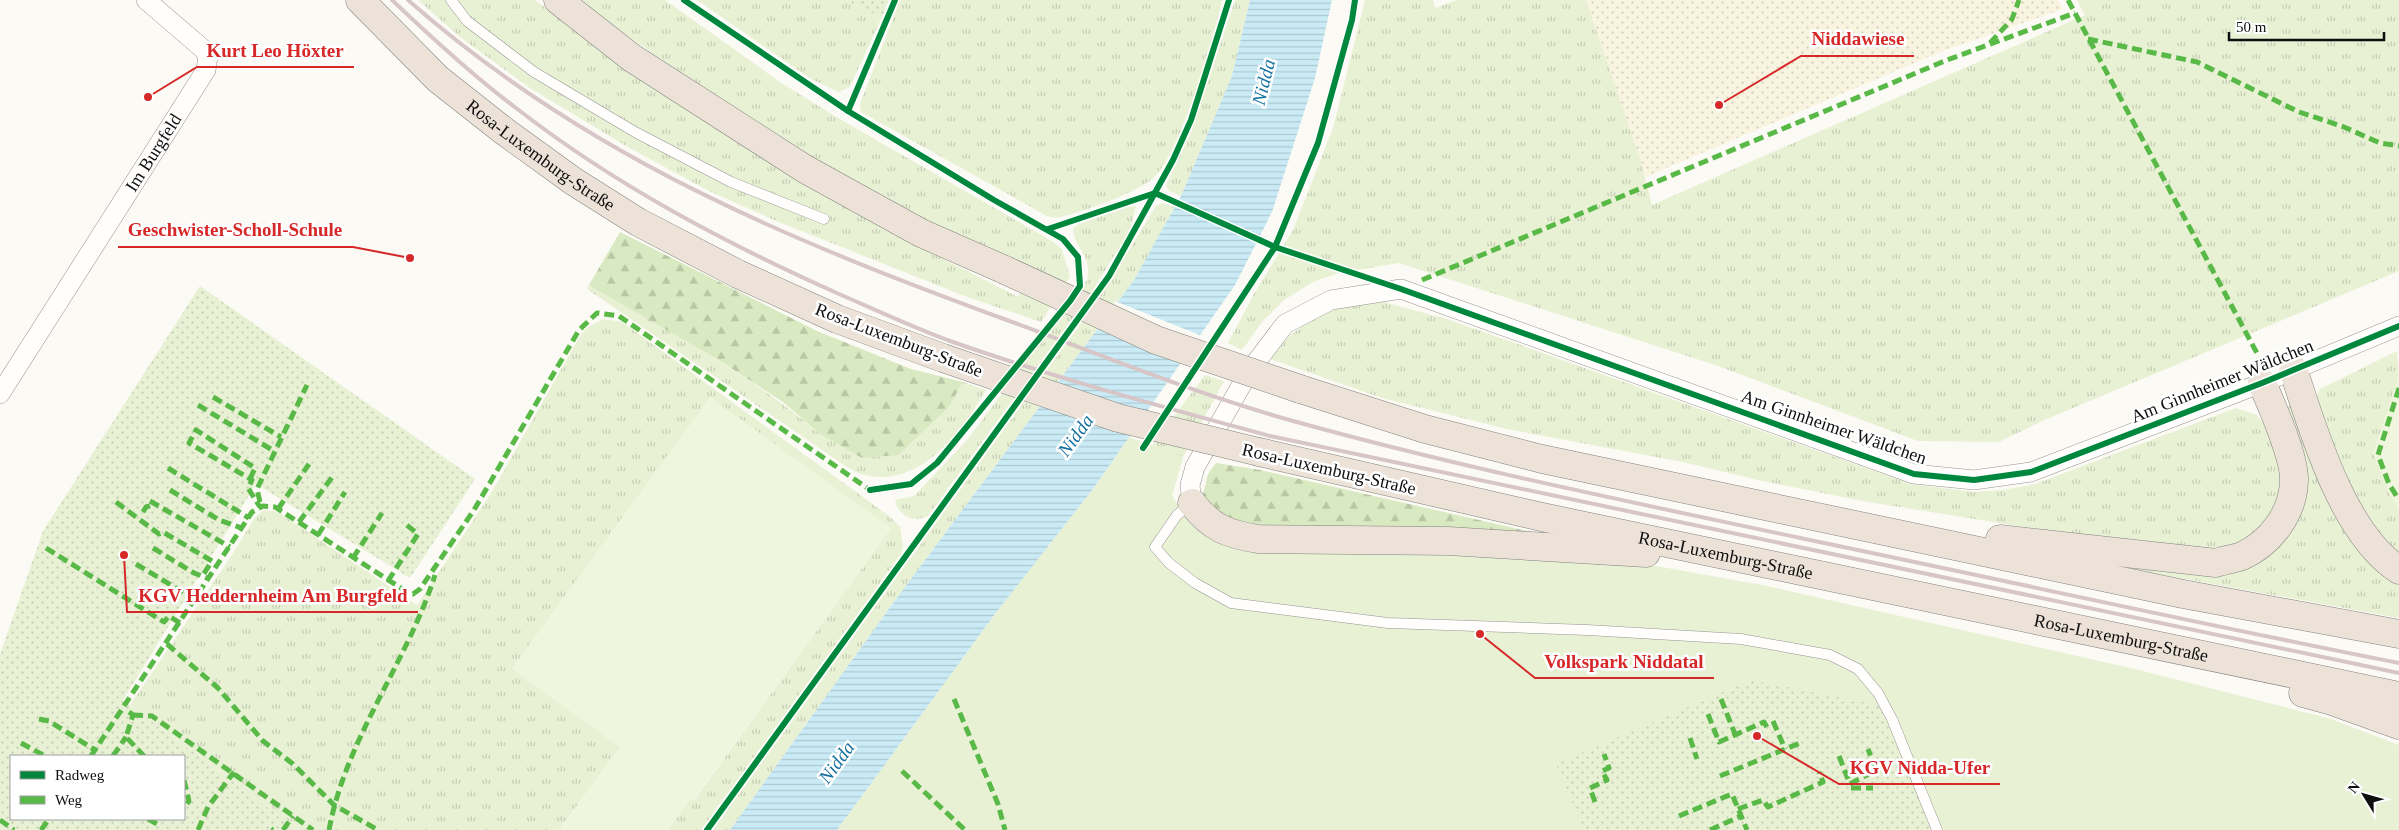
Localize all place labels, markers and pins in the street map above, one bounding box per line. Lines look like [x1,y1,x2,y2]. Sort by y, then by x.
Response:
callout: Niddawiese [1801,22,1914,56]
callout: Kurt Leo Höxter [197,33,354,67]
callout: Geschwister-Scholl-Schule [118,213,353,247]
callout: KGV Heddernheim Am Burgfeld [127,578,418,612]
callout: Volkspark Niddatal [1535,644,1714,678]
callout: KGV Nidda-Ufer [1839,750,2000,784]

